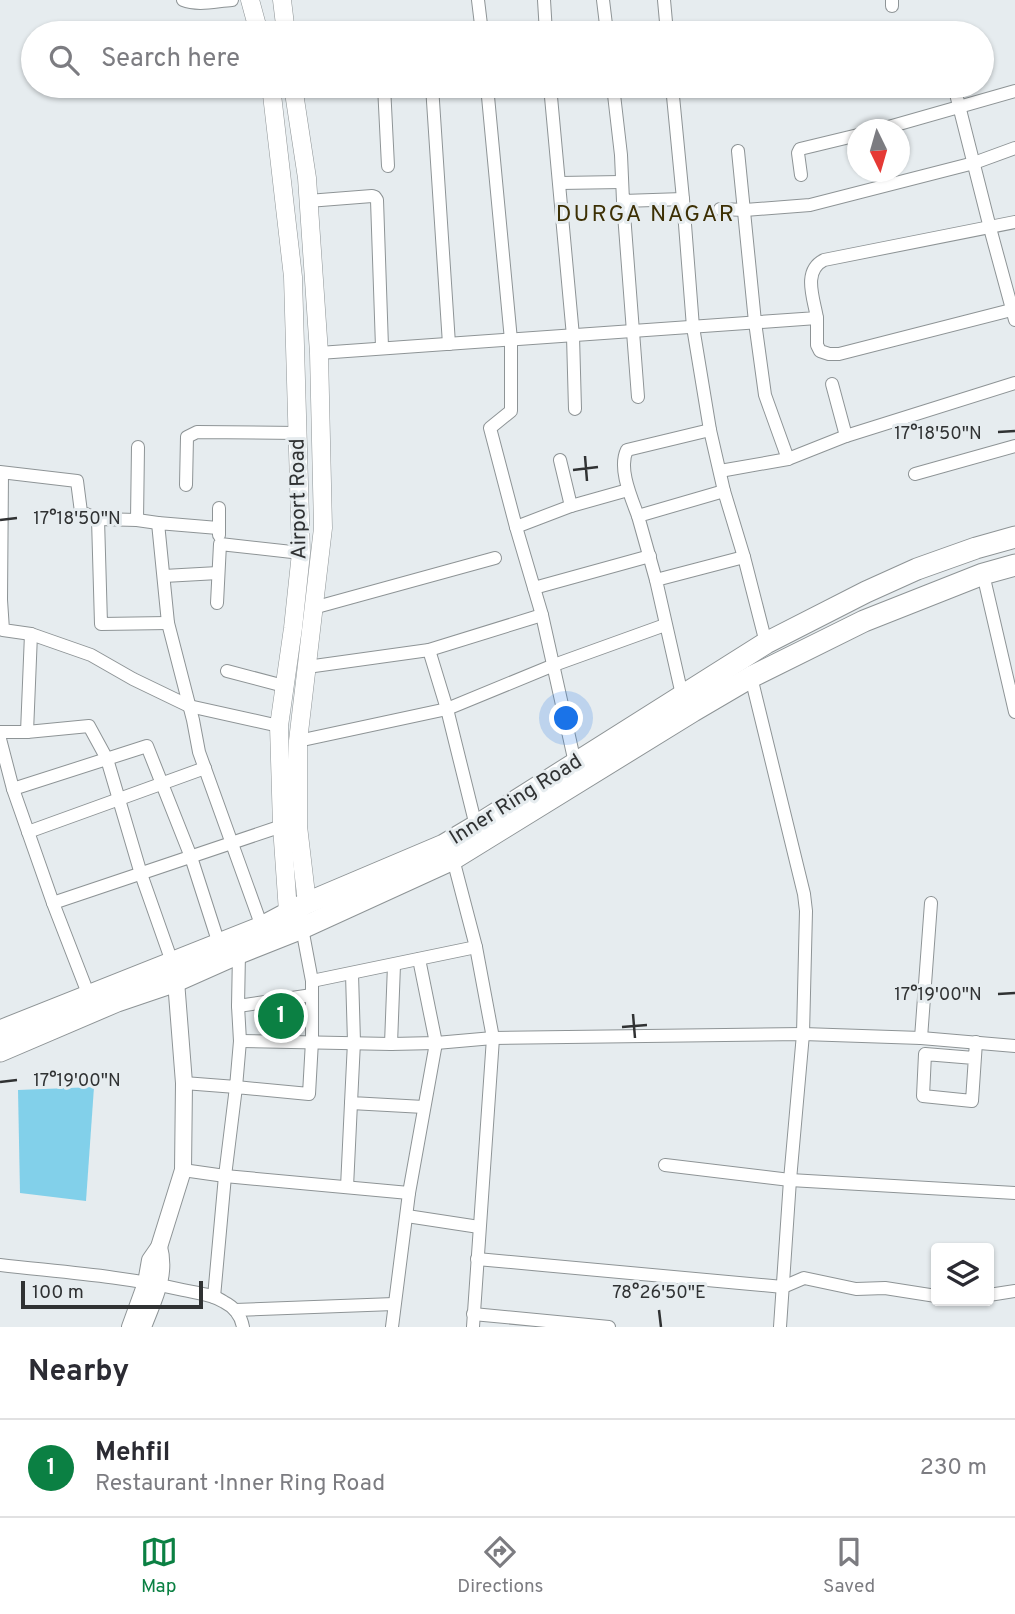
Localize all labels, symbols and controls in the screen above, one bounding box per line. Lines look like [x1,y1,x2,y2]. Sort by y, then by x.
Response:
search box [21,21,994,98]
icon: search [45,41,83,79]
text: Search here [101,43,240,76]
north arrow [847,119,910,182]
district label: DURGA NAGAR [556,201,736,230]
text: 17°18'50"N [894,423,982,446]
street label: Airport Road [284,438,314,560]
text: 17°18'50"N [33,508,121,531]
your location [549,701,583,735]
street label: Inner Ring Road [445,748,587,852]
text: 17°19'00"N [894,984,982,1007]
pin: 1 [258,990,304,1042]
text: 17°19'00"N [33,1070,121,1093]
map controls [931,1243,994,1306]
button: layers [931,1243,994,1306]
scale bar [21,1278,203,1310]
text: 100 m [32,1281,84,1305]
text: 78°26'50"E [612,1282,706,1305]
text: Nearby [28,1354,129,1391]
text: Mehfil [95,1437,170,1470]
text: 1 [46,1454,56,1483]
text: 230 m [920,1454,987,1483]
text: Restaurant · Inner Ring Road [95,1470,385,1499]
tab: Map [140,1533,178,1599]
tab: Directions [457,1533,544,1599]
tab: Saved [823,1533,875,1599]

